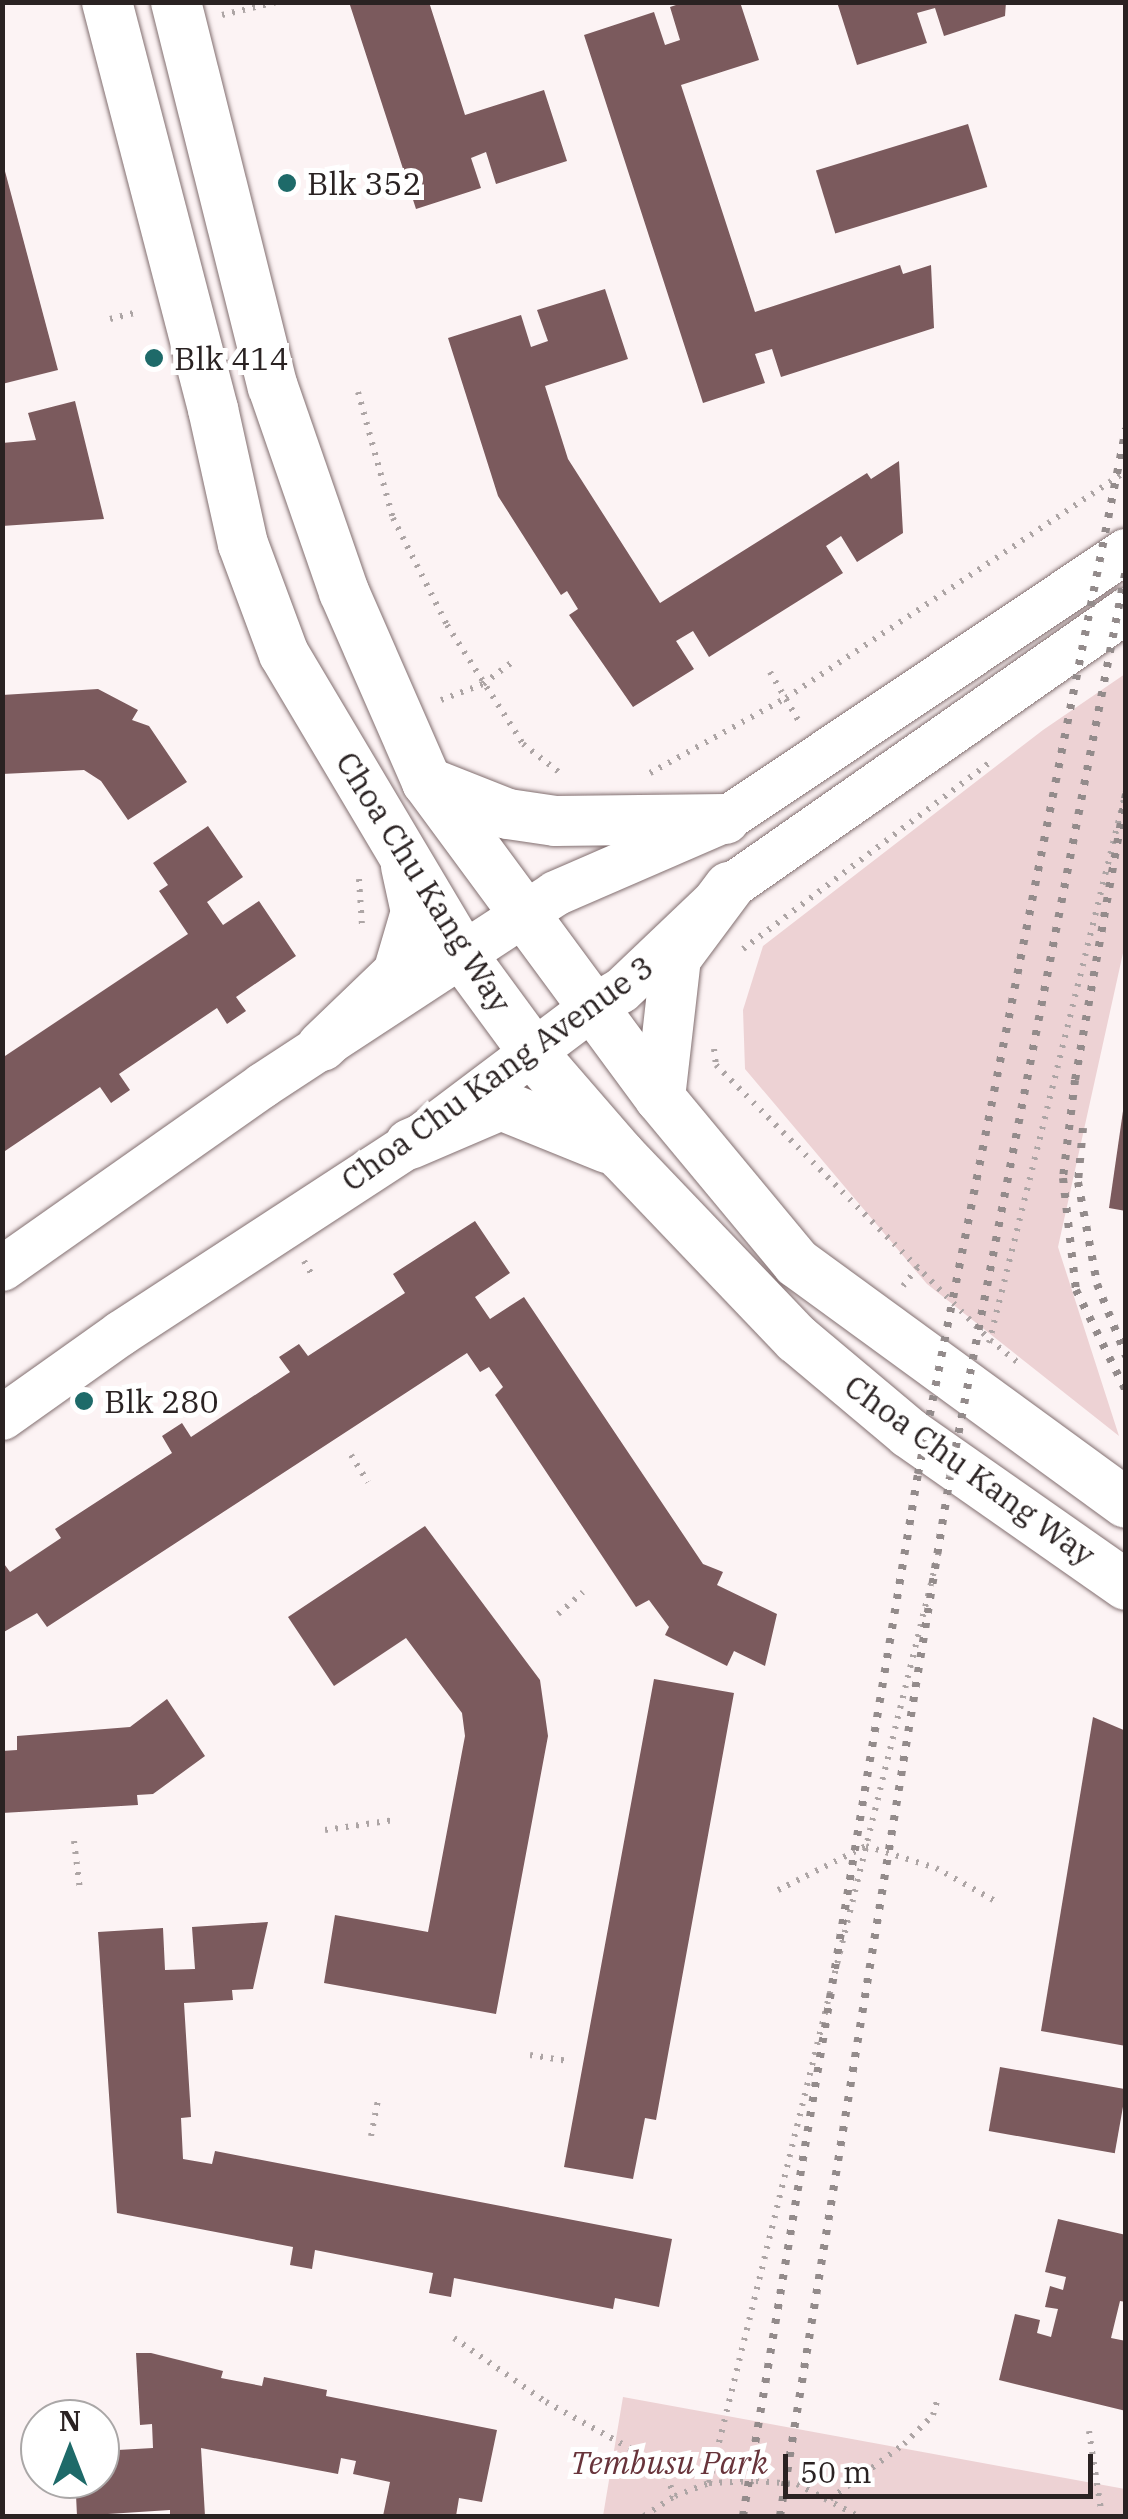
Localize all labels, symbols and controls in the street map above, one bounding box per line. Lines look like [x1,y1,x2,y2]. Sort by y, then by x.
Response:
place label: Blk 352 [307,164,422,202]
marker: Blk 352 [276,172,298,194]
place label: Blk 414 [174,339,289,377]
marker: Blk 414 [143,347,165,369]
street label: Choa Chu Kang Way [328,745,520,1019]
street label: Choa Chu Kang Avenue 3 [334,947,660,1199]
street label: Choa Chu Kang Way [837,1366,1103,1574]
place label: Blk 280 [104,1382,219,1420]
marker: Blk 280 [73,1390,95,1412]
north arrow [20,2399,120,2499]
text: N [59,2402,81,2439]
scale bar [788,2434,1098,2496]
park label: Tembusu Park [570,2443,768,2481]
text: 50 m [800,2452,872,2491]

